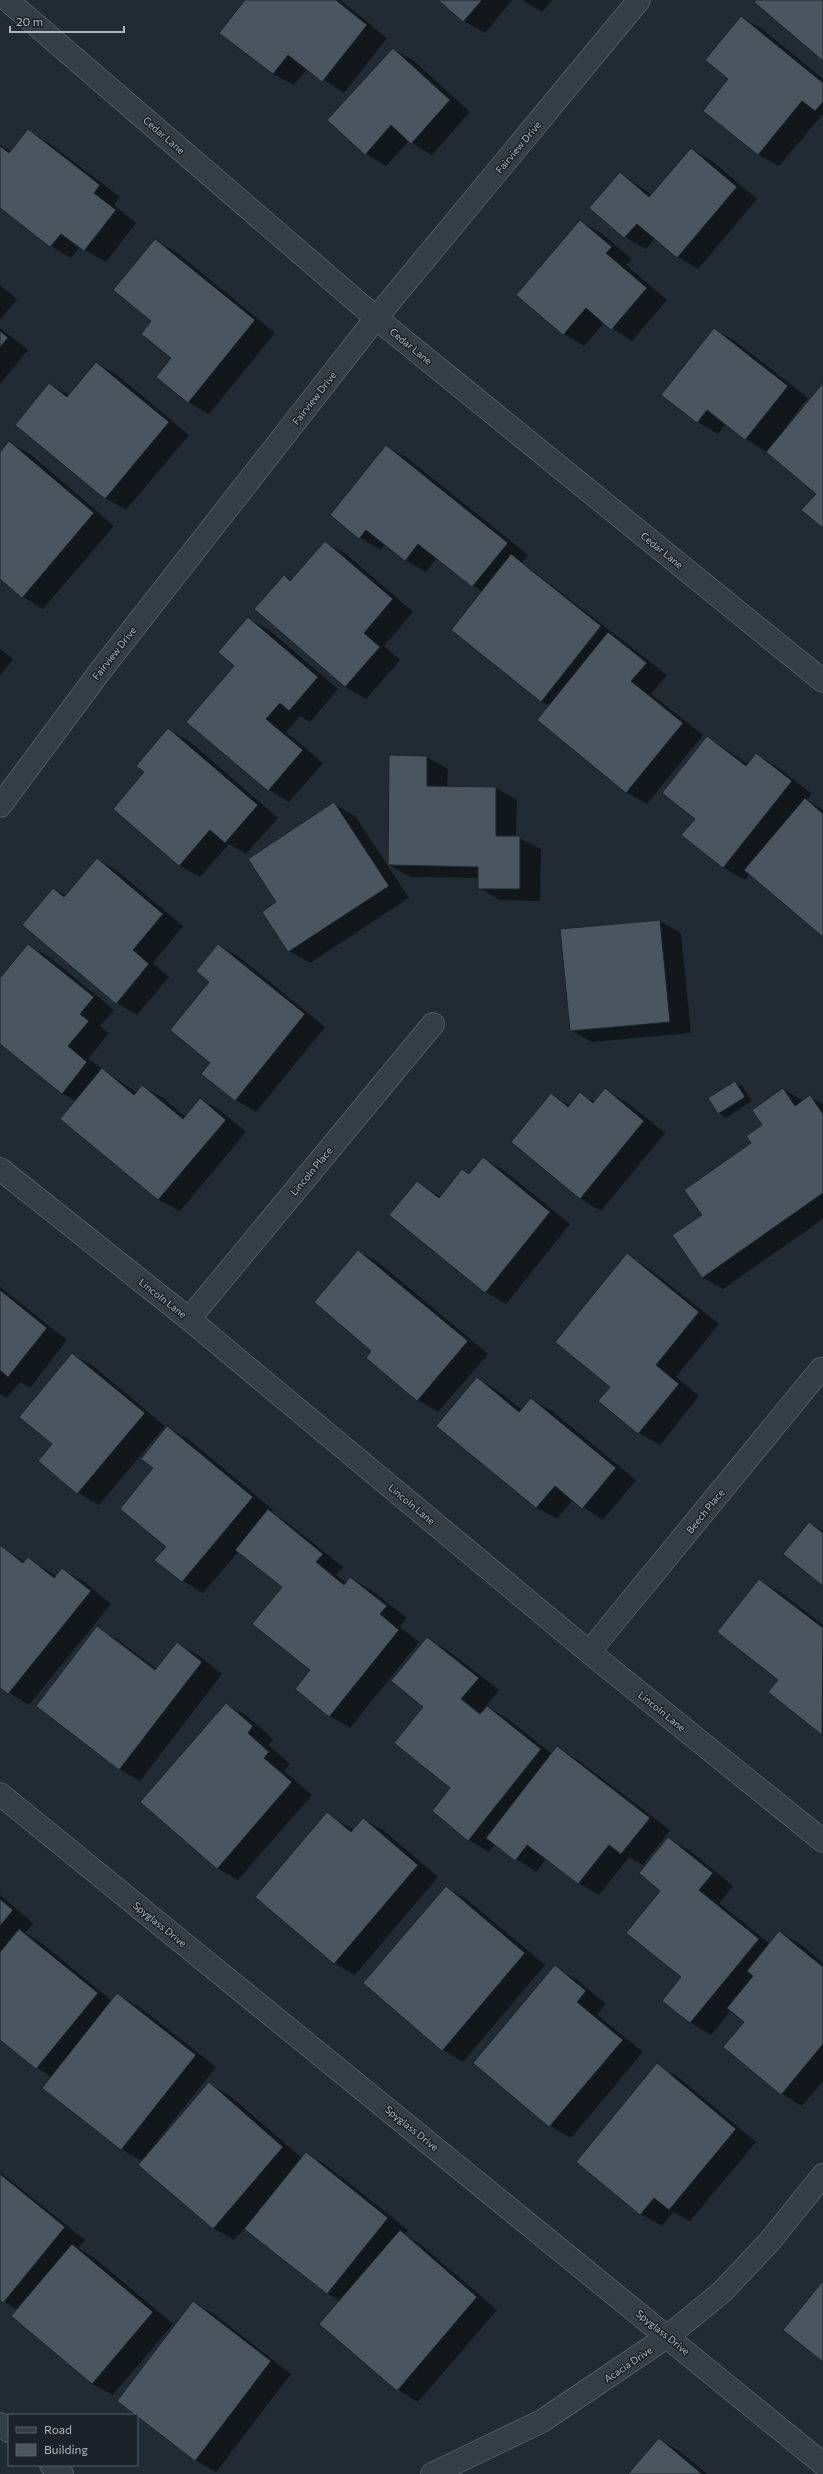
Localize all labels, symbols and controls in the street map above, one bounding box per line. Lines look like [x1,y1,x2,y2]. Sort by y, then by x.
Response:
scale bar [10,8,124,34]
text: 20 m [16,14,43,28]
street label: Cedar Lane [141,114,187,156]
street label: Fairview Drive [493,119,543,175]
street label: Cedar Lane [387,325,435,367]
street label: Fairview Drive [289,369,339,427]
street label: Cedar Lane [638,529,686,571]
street label: Fairview Drive [89,624,139,682]
street label: Lincoln Place [287,1144,335,1198]
street label: Lincoln Lane [137,1276,189,1320]
street label: Lincoln Lane [386,1481,438,1527]
street label: Beech Place [683,1486,727,1536]
street label: Lincoln Lane [636,1688,688,1734]
street label: Spyglass Drive [131,1899,189,1949]
street label: Spyglass Drive [383,2103,441,2153]
street label: Spyglass Drive [634,2307,692,2357]
street label: Acacia Drive [602,2343,654,2385]
legend [8,2414,138,2466]
text: Road [44,2422,72,2436]
text: Building [44,2442,88,2456]

